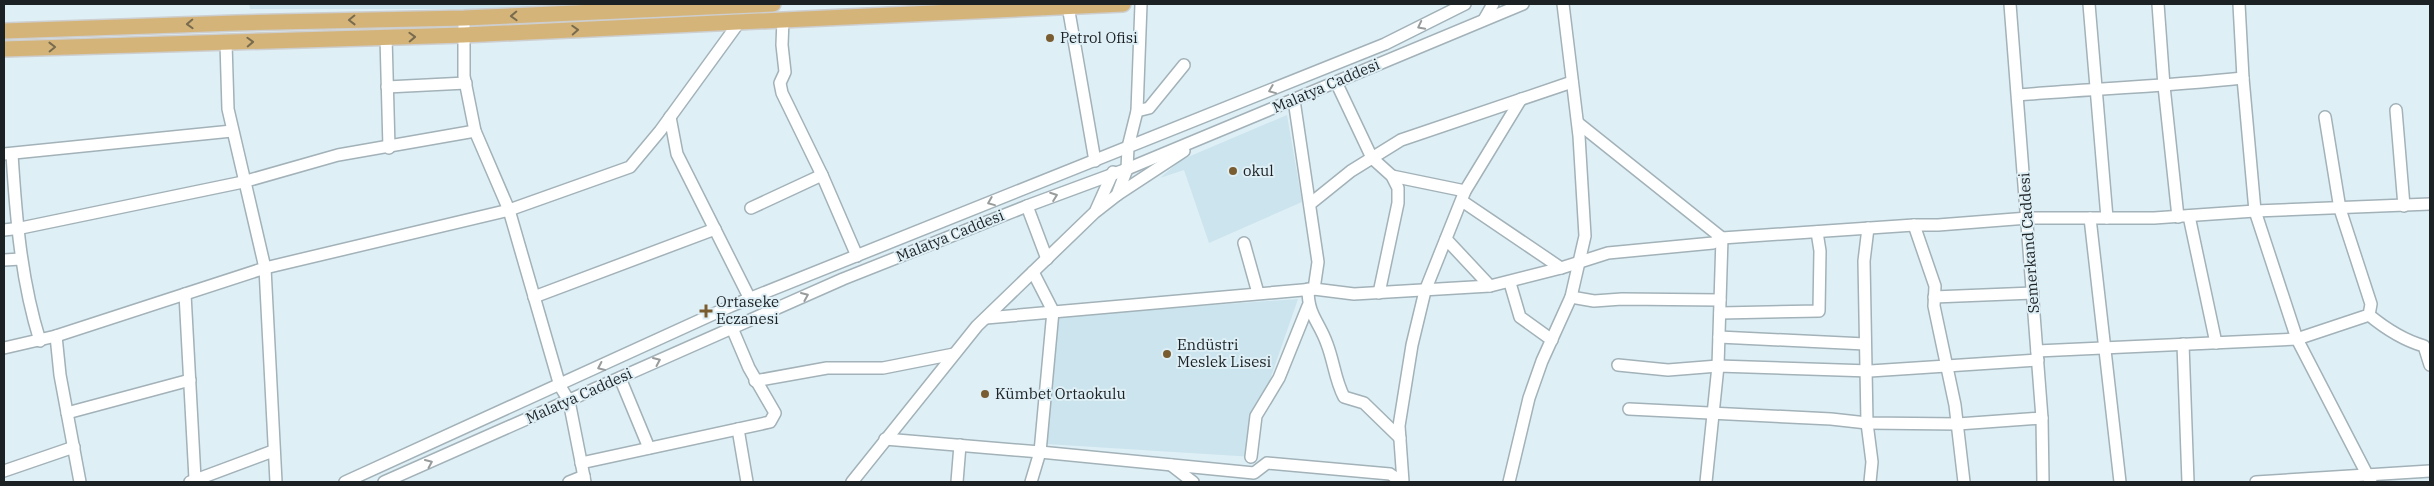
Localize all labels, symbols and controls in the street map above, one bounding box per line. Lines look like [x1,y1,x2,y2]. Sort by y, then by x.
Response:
one-way arrow [510,11,518,21]
one-way arrow [348,15,356,26]
one-way arrow [185,19,193,30]
one-way arrow [1417,20,1426,30]
one-way arrow [571,24,579,35]
place label: Petrol Ofisi [1060,28,1138,47]
one-way arrow [409,31,417,42]
marker: Petrol Ofisi [1044,32,1056,44]
one-way arrow [246,37,254,48]
one-way arrow [49,42,57,53]
street label: Malatya Caddesi [1269,54,1383,117]
one-way arrow [1268,83,1277,94]
place label: okul [1243,161,1274,180]
marker: okul [1227,165,1239,177]
street label: Semerkand Caddesi [2014,172,2043,314]
one-way arrow [1049,192,1057,202]
one-way arrow [987,196,996,207]
street label: Malatya Caddesi [893,205,1007,266]
one-way arrow [800,291,809,302]
place label: Ortaseke Eczanesi [716,292,779,328]
marker: Ortaseke Eczanesi [700,305,712,317]
place label: Endüstri Meslek Lisesi [1177,335,1272,371]
marker: Endüstri Meslek Lisesi [1161,348,1173,360]
one-way arrow [652,357,661,368]
one-way arrow [597,360,606,371]
street label: Malatya Caddesi [523,363,635,428]
place label: Kümbet Ortaokulu [995,384,1126,403]
marker: Kümbet Ortaokulu [979,388,991,400]
one-way arrow [424,458,433,469]

